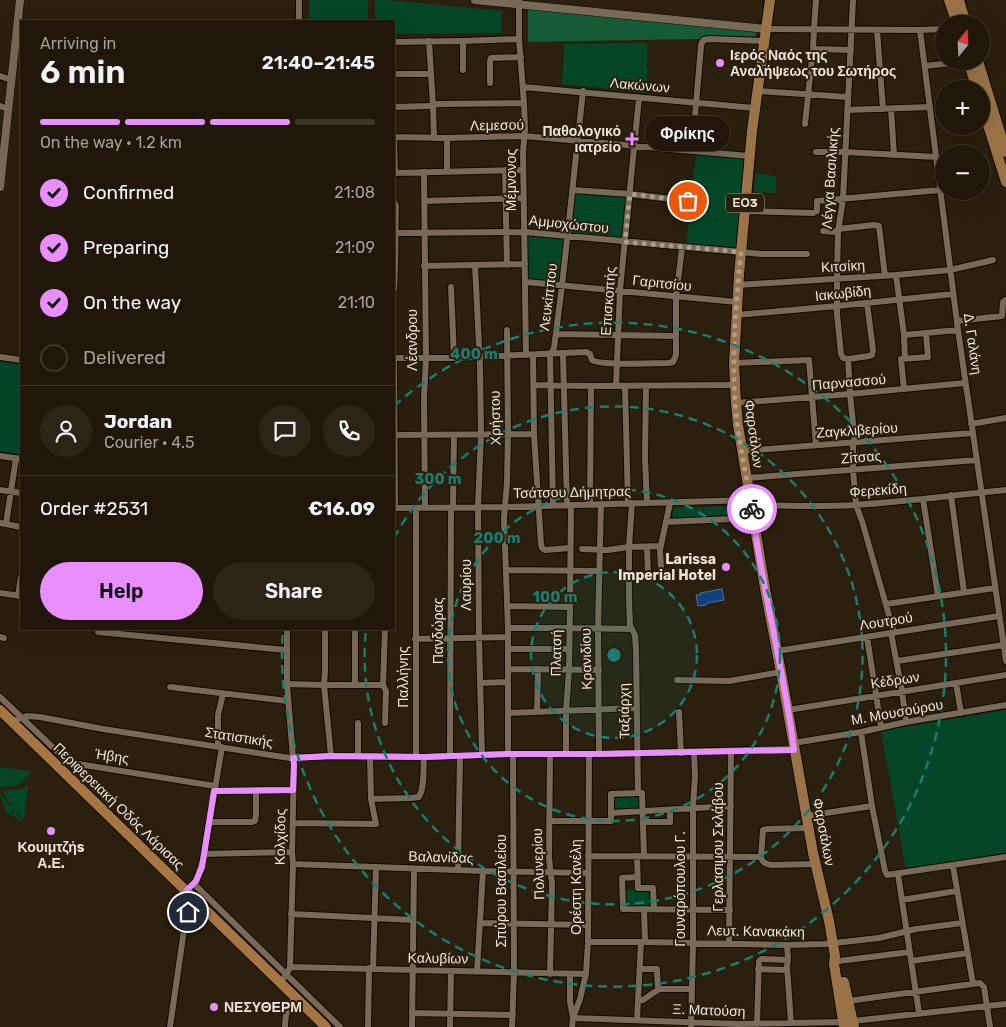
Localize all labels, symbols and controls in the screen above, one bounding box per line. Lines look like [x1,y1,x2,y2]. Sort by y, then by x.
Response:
north arrow [935,15,990,70]
map controls [935,15,990,200]
text: Arriving in [40,34,116,53]
place label: Ιερός Ναός της Αναλήψεως του Σωτήρος [730,47,896,80]
text: 21:40–21:45 [262,51,375,74]
text: 6 min [40,53,126,91]
marker: Ιερός Ναός της Αναλήψεως του Σωτήρος [714,57,726,69]
street label: Λακώνων [609,74,671,97]
button: + [935,80,990,135]
callout: Φρίκης [646,116,730,151]
street label: Λεμεσού [470,117,524,134]
place label: Παθολογικό ιατρείο [542,123,621,156]
text: Φρίκης [660,124,715,143]
street label: Λέγγα Βασιλικής [818,126,843,229]
marker: Παθολογικό ιατρείο [625,132,639,146]
text: On the way · 1.2 km [40,133,182,152]
button: − [935,145,990,200]
street label: Μέμνονος [503,149,520,211]
icon: check [40,179,68,207]
pin [667,180,709,222]
text: Confirmed [83,181,174,204]
text: 21:08 [334,183,375,202]
icon: bag [674,187,702,215]
road number: ΕΟ3 [726,194,764,212]
street label: Αμμοχώστου [528,212,610,237]
icon: check [40,234,68,262]
text: Preparing [83,236,169,259]
text: 21:09 [335,238,375,257]
street label: Κιτσίκη [820,257,866,276]
street label: Λευκίππου [536,262,561,332]
street label: Επισκοπής [598,266,619,336]
street label: Γαριτσίου [632,272,692,295]
street label: Ιακωβίδη [814,282,872,305]
icon: check [40,289,68,317]
text: On the way [83,291,181,314]
text: 21:10 [338,293,375,312]
street label: Λέανδρου [404,309,421,371]
street label: Δ. Γαλάνη [960,312,985,376]
text: 400 m [450,345,498,363]
text: Delivered [83,346,166,369]
street label: Παρνασσού [811,371,887,394]
street label: Χρήστου [487,391,504,445]
street label: Φαρσάλων [740,399,767,469]
button: person [40,405,92,457]
button: chat [259,405,311,457]
button: phone [323,405,375,457]
text: Jordan [104,410,172,433]
street label: Ζαγκλιβερίου [816,419,898,442]
text: Courier · 4.5 [104,433,194,452]
street label: Ζίτσας [840,448,882,467]
text: 300 m [414,470,462,488]
street label: Φερεκίδη [849,480,907,501]
street label: Τσάτσου Δήμητρας [513,483,631,502]
courier [727,484,777,534]
icon: bike [738,495,766,523]
text: Order #2531 [40,497,148,520]
text: €16.09 [308,497,375,520]
text: 200 m [473,529,521,547]
place label: Larissa Imperial Hotel [618,551,716,584]
street label: Λαυρίου [458,559,475,611]
marker: Larissa Imperial Hotel [720,561,732,573]
button: Help [40,562,203,620]
button: Share [213,562,375,620]
text: 100 m [533,588,577,606]
street label: Πανδώρας [430,597,447,664]
street label: Λουτρού [858,609,914,634]
street label: Κρανιδίου [577,628,596,690]
street label: Πλατσή [548,629,565,677]
street label: Παλλήνης [395,646,412,708]
centre of rings [605,646,623,664]
street label: Κέδρων [869,668,921,693]
street label: Ταξιάρχη [616,683,633,739]
street label: Μ. Μουσούρου [850,696,944,729]
street label: Στατιστικής [204,724,275,751]
street label: Περιφερειακή Οδός Λάρισας [50,739,188,873]
street label: Ήβης [93,745,130,768]
street label: Γερλασιμου Σκλάβου [710,782,727,912]
street label: Φαρσάλων [809,797,838,867]
street label: Κολχίδος [272,808,289,865]
marker: Κουιμτζήs Α.Ε. [45,825,57,837]
street label: Πολυνερίου [529,828,548,900]
street label: Γουναρόπουλου Γ. [672,831,689,947]
street label: Σπύρου Βασιλείου [493,834,510,948]
place label: Κουιμτζήs Α.Ε. [17,839,85,872]
street label: Ορέστη Κανέλη [568,839,585,935]
street label: Βαλανίδας [408,848,474,867]
pin [167,891,209,933]
icon: home [174,898,202,926]
street label: Λευτ. Κανακάκη [707,922,805,941]
street label: Καλυβίων [408,949,468,968]
place label: ΝΕΣΥΘΕΡΜ [224,999,302,1016]
marker: ΝΕΣΥΘΕΡΜ [208,1001,220,1013]
street label: Ξ. Ματούση [672,1001,746,1020]

